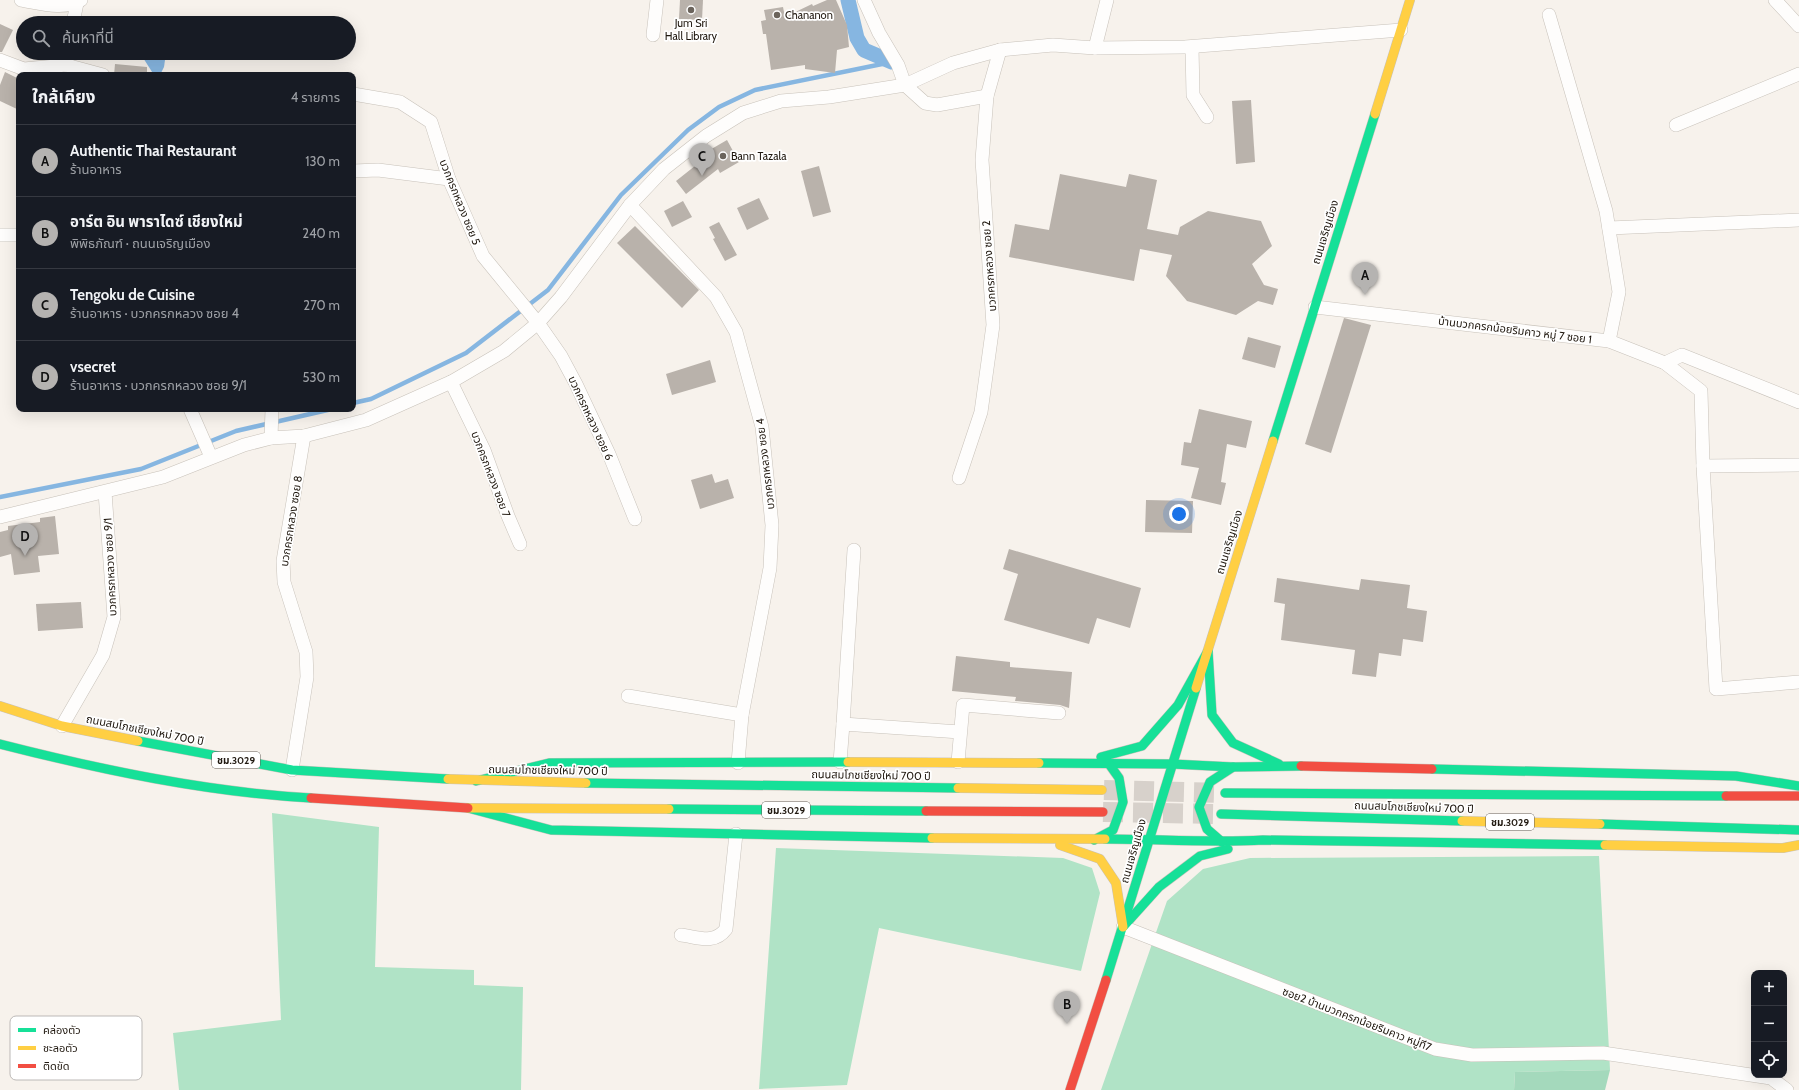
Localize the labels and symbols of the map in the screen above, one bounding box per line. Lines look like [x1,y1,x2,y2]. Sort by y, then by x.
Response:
marker: Jum Sri Hall Library [686,5,696,15]
place label: Chananon [785,8,833,22]
marker: Chananon [772,10,782,20]
place label: Jum Sri Hall Library [665,16,718,43]
pin: C [689,143,715,176]
place label: Bann Tazala [731,149,787,163]
marker: Bann Tazala [718,151,728,161]
street label: บวกครกหลวง ซอย 5 [436,157,484,247]
street label: ถนนเจริญเมือง [1309,198,1341,266]
street label: บวกครกหลวง ซอย 2 [979,220,999,312]
pin: A [1352,262,1378,295]
street label: บ้านบวกครกน้อยริมคาว หมู่ 7 ซอย 1 [1437,314,1593,346]
street label: บวกครกหลวง ซอย 6 [565,374,617,462]
street label: บวกครกหลวง ซอย 4 [752,417,778,510]
street label: บวกครกหลวง ซอย 7 [468,429,514,519]
street label: บวกครกหลวง ซอย 8 [277,474,305,568]
your location [1169,504,1189,524]
street label: ถนนเจริญเมือง [1213,508,1245,576]
street label: บวกครกหลวง ซอย 9/1 [100,517,120,617]
pin: D [12,523,38,556]
street label: ถนนสมโภชเชียงใหม่ 700 ปี [85,712,205,748]
road number: ชม.3029 [212,752,260,768]
street label: ถนนสมโภชเชียงใหม่ 700 ปี [488,762,608,778]
street label: ถนนสมโภชเชียงใหม่ 700 ปี [811,767,931,783]
street label: ถนนสมโภชเชียงใหม่ 700 ปี [1354,798,1474,816]
road number: ชม.3029 [762,802,810,818]
road number: ชม.3029 [1486,814,1534,830]
street label: ถนนเจริญเมือง [1117,817,1149,885]
street label: ซอย2 บ้านบวกครกน้อยริมคาว หมู่ที7 [1280,984,1434,1054]
pin: B [1054,991,1080,1024]
legend [10,1016,142,1080]
text: คล่องตัว [43,1023,81,1037]
text: ชะลอตัว [43,1041,78,1055]
text: ติดขัด [43,1059,70,1073]

